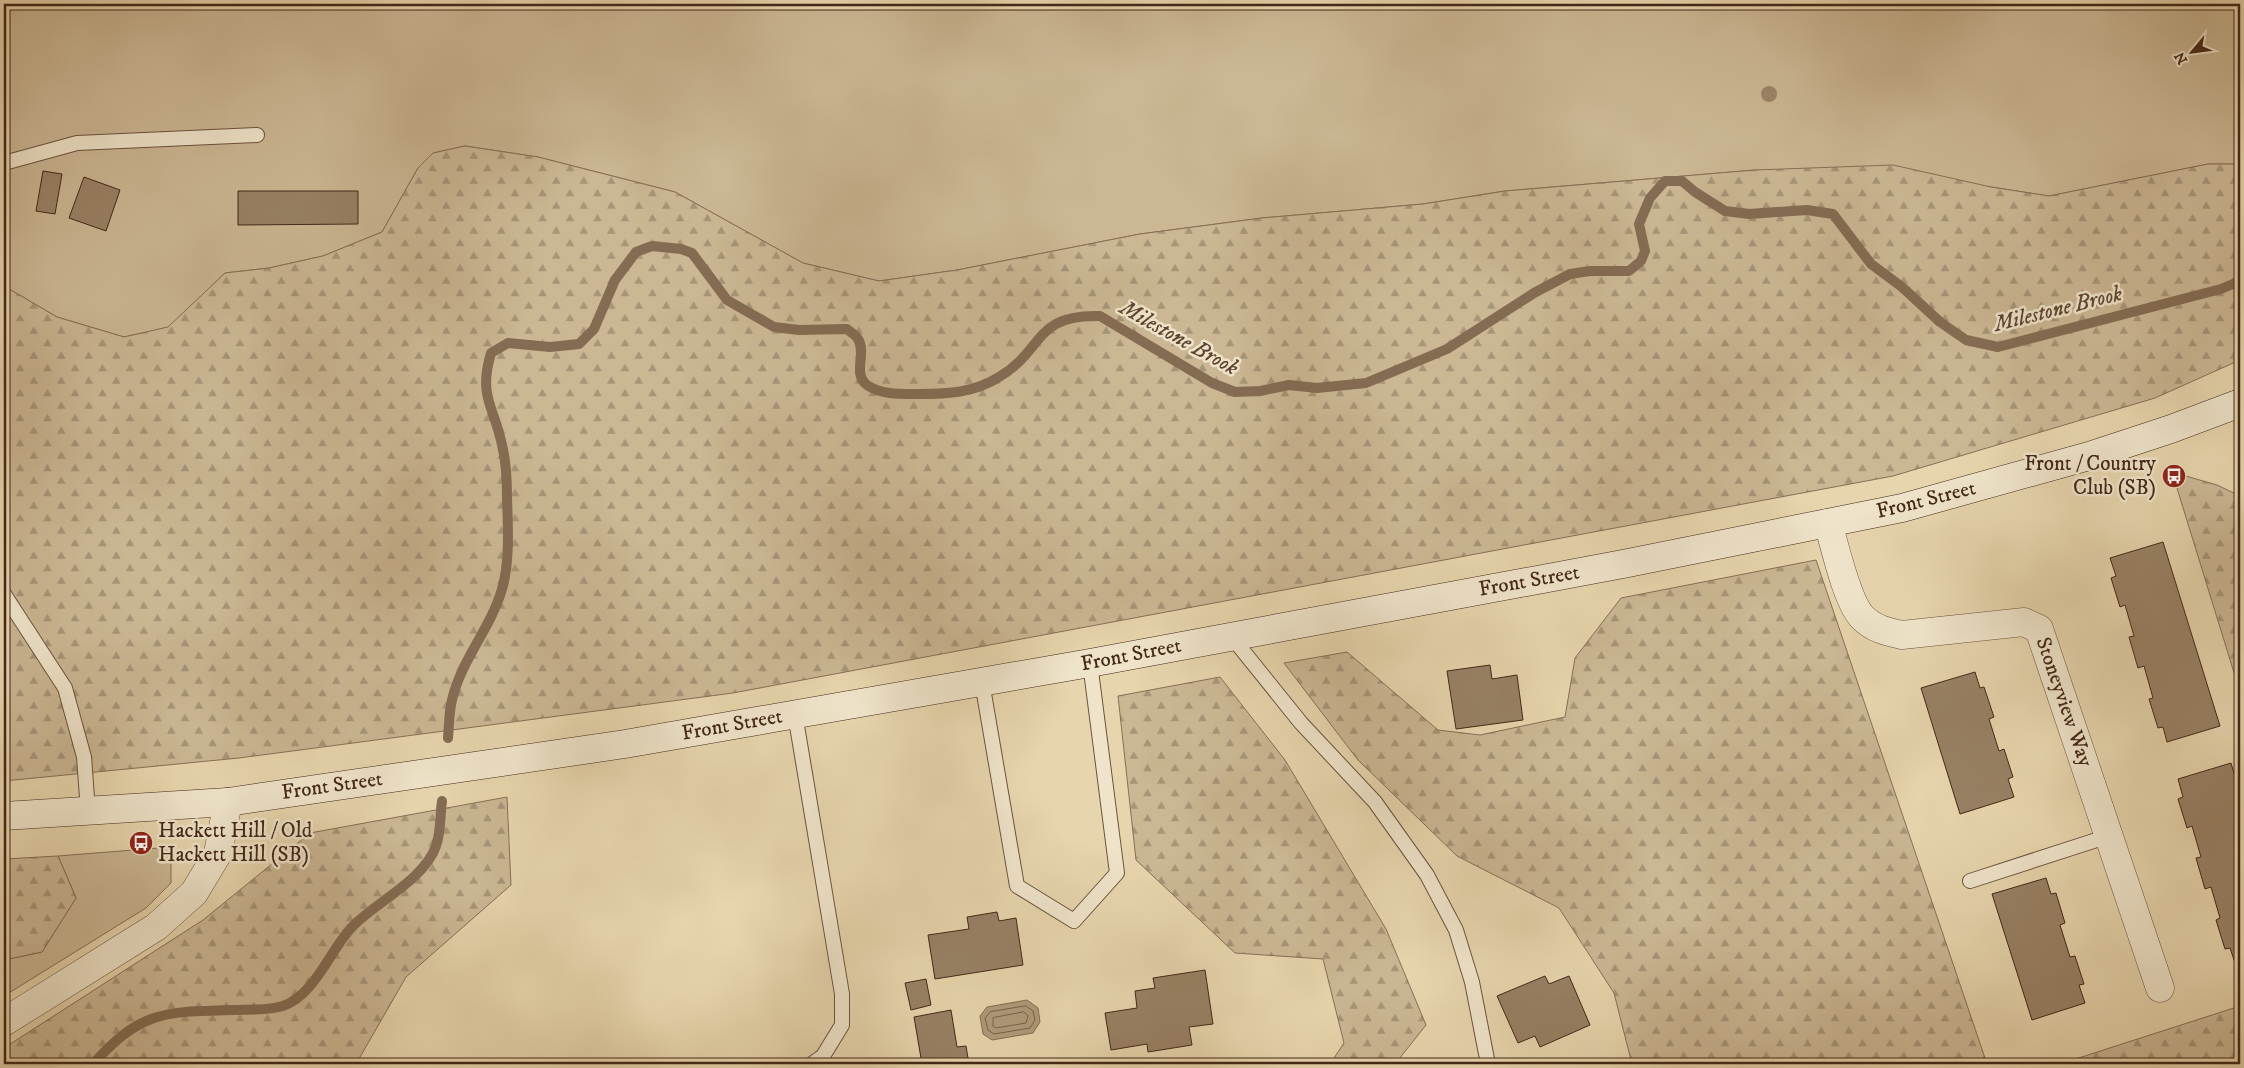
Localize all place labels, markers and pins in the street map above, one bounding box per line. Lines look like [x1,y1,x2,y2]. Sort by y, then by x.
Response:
place label: Front / Country Club (SB) [2024,451,2157,501]
bus stop icon: Front / Country Club (SB) [2161,463,2187,489]
place label: Hackett Hill / Old Hackett Hill (SB) [158,818,313,868]
bus stop icon: Hackett Hill / Old Hackett Hill (SB) [128,830,154,856]

